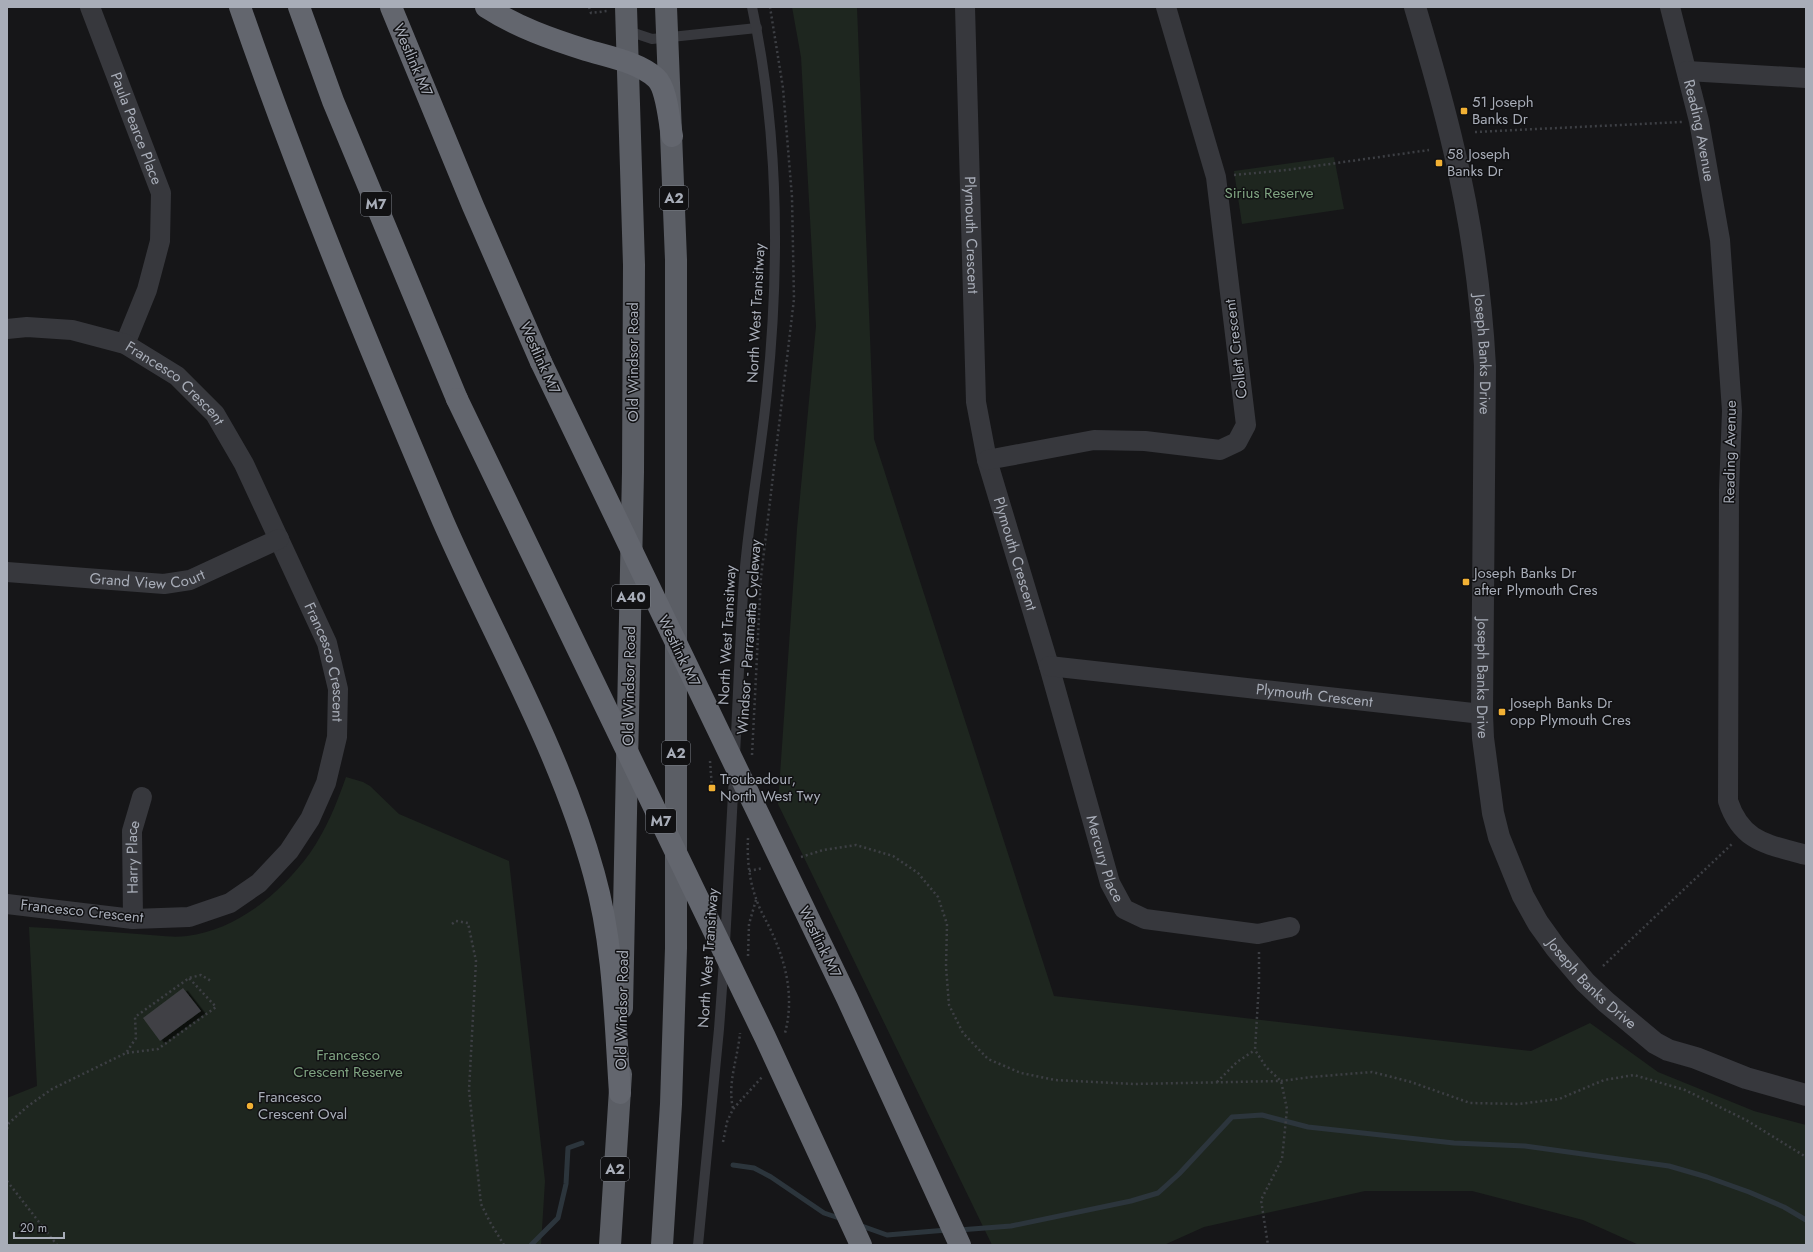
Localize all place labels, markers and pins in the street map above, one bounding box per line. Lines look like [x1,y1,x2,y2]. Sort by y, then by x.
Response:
place label: 51 Joseph Banks Dr [1472,91,1534,130]
marker: 51 Joseph Banks Dr [1459,106,1469,116]
place label: 58 Joseph Banks Dr [1447,143,1510,182]
marker: 58 Joseph Banks Dr [1434,158,1444,168]
place label: Joseph Banks Dr after Plymouth Cres [1472,562,1597,601]
marker: Joseph Banks Dr after Plymouth Cres [1461,577,1471,587]
place label: Joseph Banks Dr opp Plymouth Cres [1508,692,1631,731]
marker: Joseph Banks Dr opp Plymouth Cres [1497,707,1507,717]
place label: Troubadour, North West Twy [720,768,821,807]
marker: Troubadour, North West Twy [707,783,717,793]
place label: Francesco Crescent Oval [258,1086,347,1125]
marker: Francesco Crescent Oval [245,1101,255,1111]

